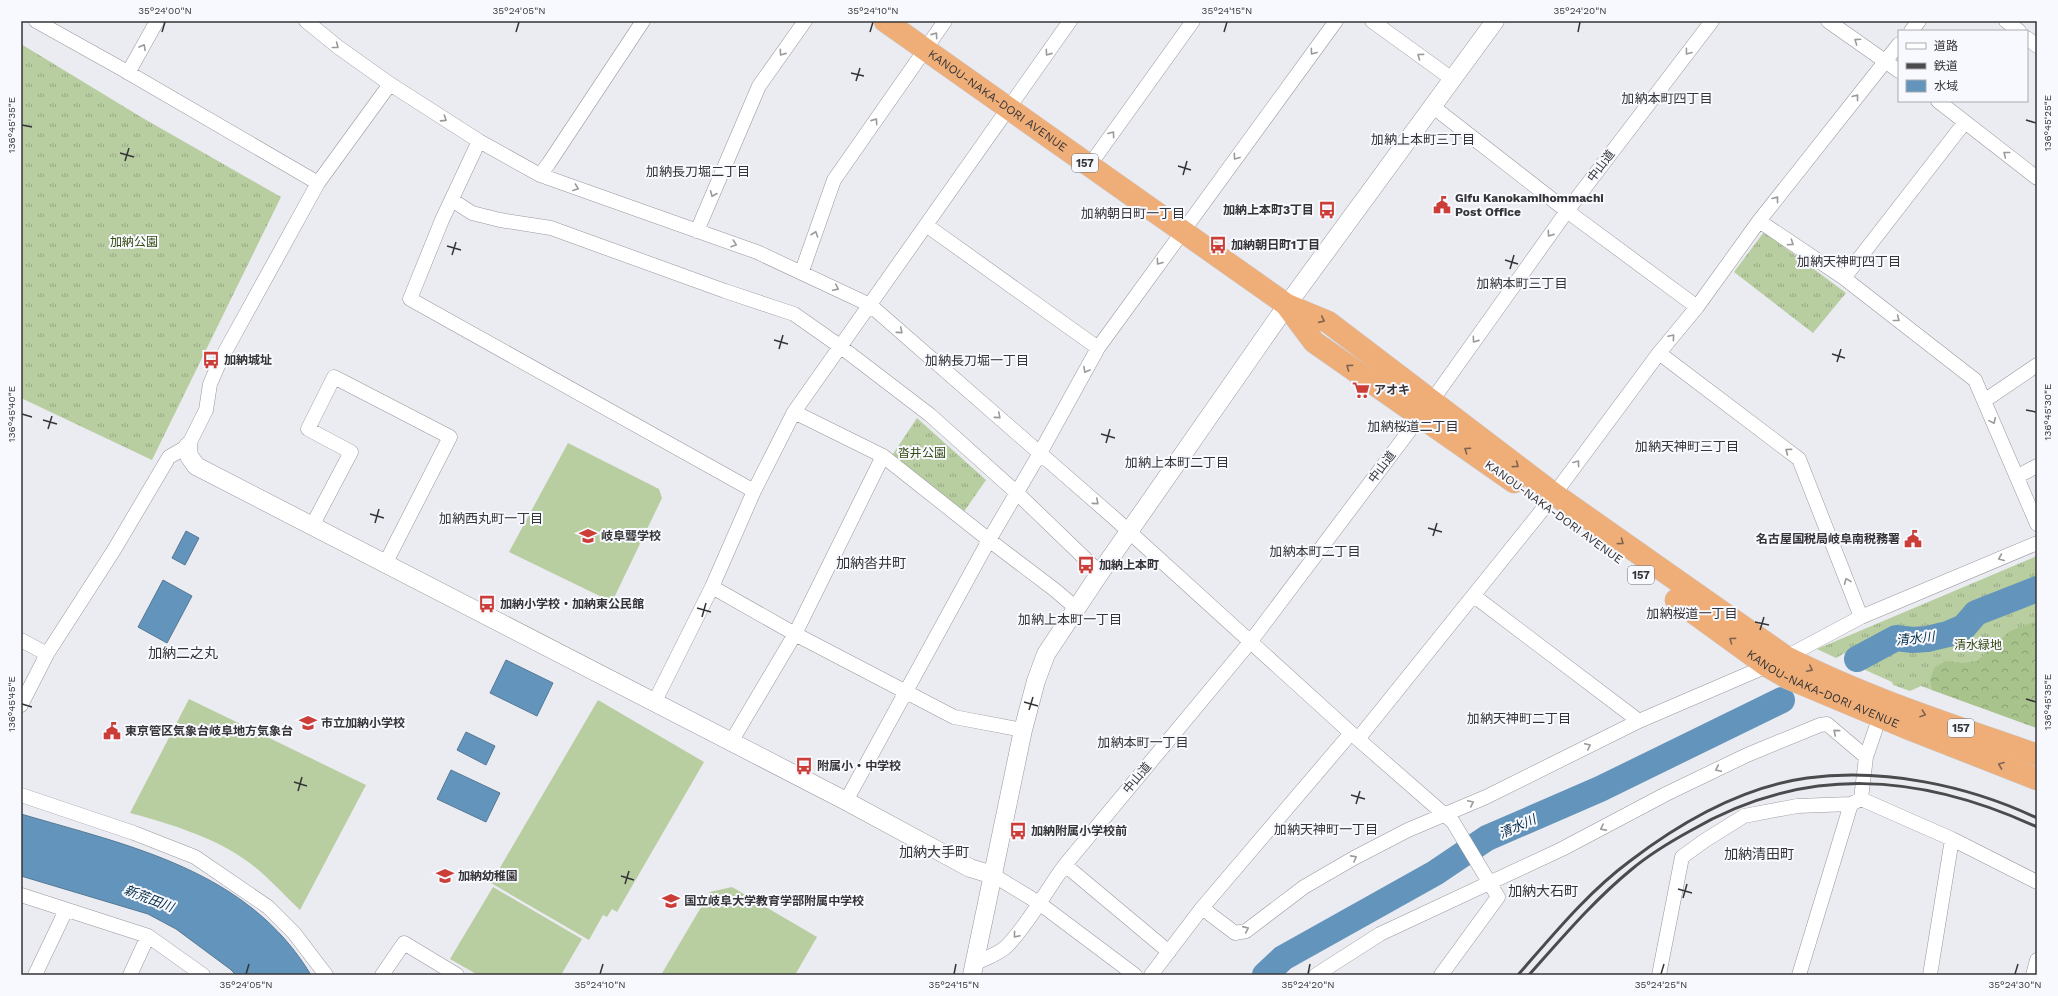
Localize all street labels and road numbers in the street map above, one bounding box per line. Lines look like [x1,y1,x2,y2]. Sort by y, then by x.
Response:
street label: KANOU-NAKA-DORI AVENUE [925,47,1070,155]
street label: 中山道 [1585,147,1617,185]
road number: 157 [1072,154,1098,172]
street label: 中山道 [1366,448,1398,486]
street label: KANOU-NAKA-DORI AVENUE [1482,457,1626,567]
road number: 157 [1628,566,1654,584]
street label: KANOU-NAKA-DORI AVENUE [1744,647,1902,731]
road number: 157 [1948,719,1974,737]
street label: 中山道 [1120,760,1154,796]

